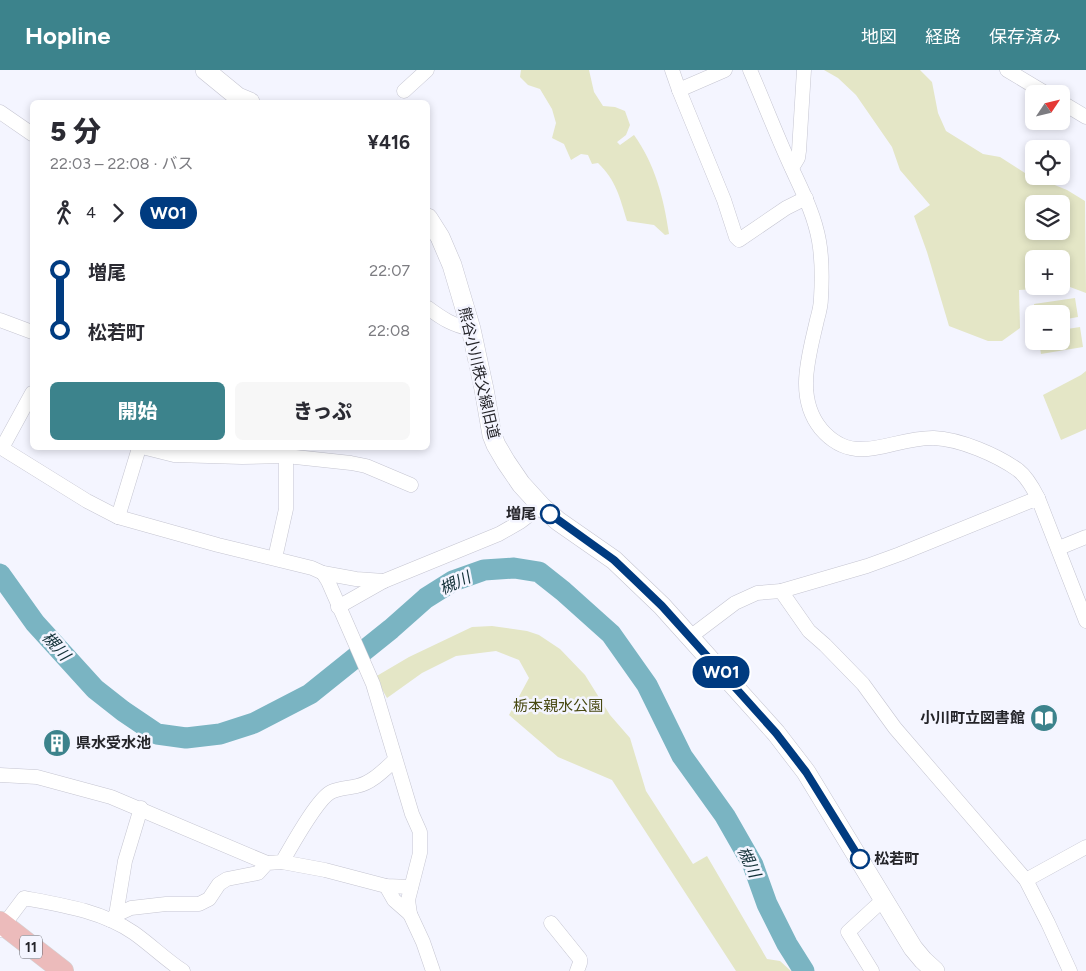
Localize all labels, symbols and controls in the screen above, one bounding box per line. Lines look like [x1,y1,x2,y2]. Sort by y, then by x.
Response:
text: Hopline [25,21,111,50]
text: 地図 [861,26,897,48]
text: 経路 [925,26,961,48]
text: 保存済み [989,26,1061,48]
north arrow [1025,85,1070,130]
map controls [1025,85,1070,350]
text: 5 分 [50,114,101,148]
text: ¥416 [368,131,410,154]
button: locate [1025,140,1070,185]
text: 22:03 – 22:08 · バス [50,154,194,173]
button: layers [1025,195,1070,240]
icon: walk [50,199,78,227]
icon: forward [104,199,132,227]
text: W01 [150,202,187,224]
text: 4 [86,203,96,222]
button: + [1025,250,1070,295]
text: 増尾 [88,261,126,284]
text: 22:07 [369,261,410,280]
street label: 熊谷小川秩父線旧道 [455,305,503,441]
button: − [1025,305,1070,350]
text: 松若町 [88,321,145,344]
text: 22:08 [368,321,410,340]
button: 開始 [50,382,225,440]
button: きっぷ [235,382,410,440]
marker: 増尾 [540,504,560,524]
place label: 増尾 [506,505,536,523]
water label: 槻川 [436,567,475,598]
water label: 槻川 [38,628,75,666]
line badge: W01 [692,656,750,688]
text: W01 [703,661,740,683]
park label: 栃本親水公園 [513,697,603,715]
library icon: 小川町立図書館 [1029,703,1059,733]
place label: 小川町立図書館 [920,709,1025,727]
building icon: 県水受水池 [42,728,72,758]
place label: 県水受水池 [76,734,151,752]
water label: 槻川 [734,843,765,882]
marker: 松若町 [850,849,870,869]
place label: 松若町 [874,850,919,868]
road number: 11 [20,936,42,959]

